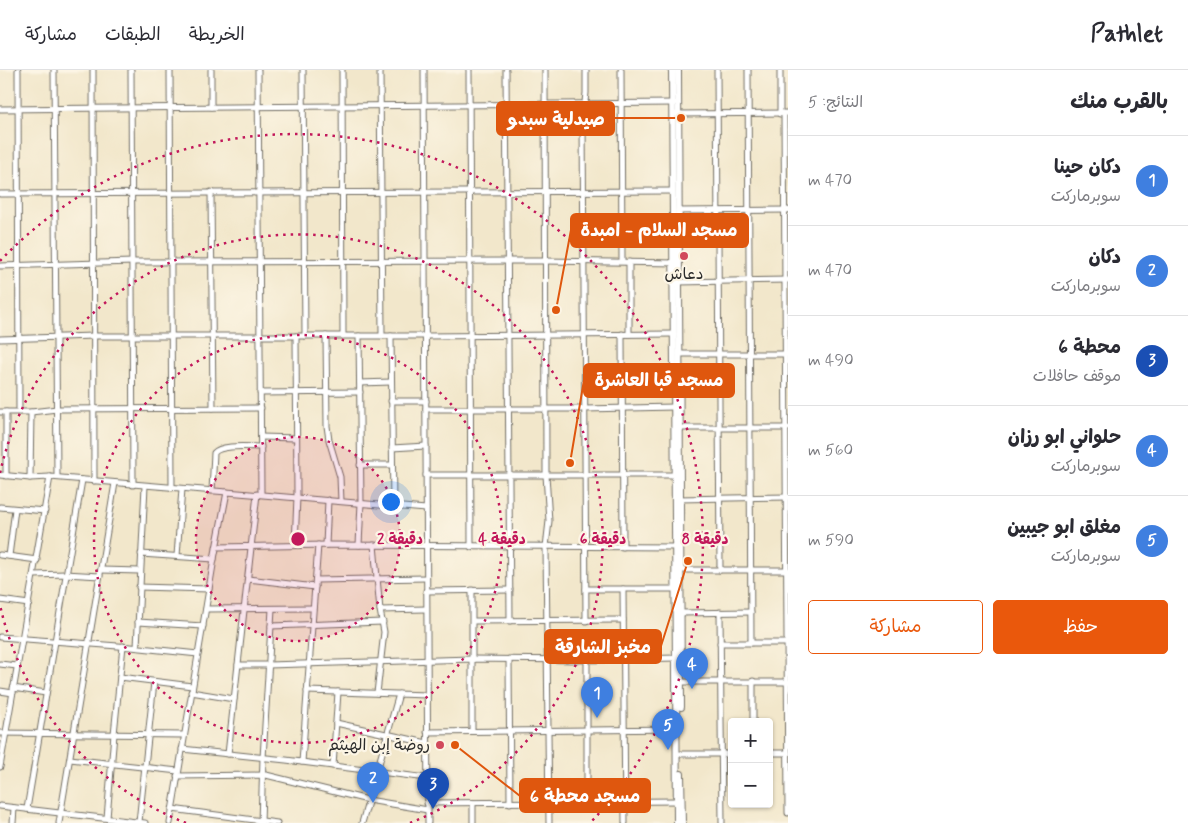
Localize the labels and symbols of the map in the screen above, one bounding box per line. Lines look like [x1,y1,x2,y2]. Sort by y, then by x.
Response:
callout: صيدلية سبدو [497,102,614,135]
text: صيدلية سبدو [506,108,605,132]
callout: مسجد السلام - امبدة [571,214,748,247]
text: مسجد السلام - امبدة [581,219,737,244]
marker: دعاش [678,250,690,262]
place label: دعاش [665,264,703,285]
callout: مسجد قبا العاشرة [584,364,734,397]
text: مسجد قبا العاشرة [594,369,724,393]
your location [378,489,404,515]
centre of rings [289,530,307,548]
text: 2 دقيقة [377,530,423,550]
text: 4 دقيقة [478,530,526,550]
text: 6 دقيقة [580,530,626,550]
text: 8 دقيقة [681,530,729,550]
callout: مخبز الشارقة [545,630,661,663]
text: مخبز الشارقة [555,636,651,660]
pin: 4 [676,648,708,689]
pin: 1 [581,677,613,718]
pin: 5 [652,709,684,750]
place label: روضة إبن الهيثم [328,735,430,757]
marker: روضة إبن الهيثم [434,739,446,751]
pin: 2 [357,762,389,803]
pin: 3 [417,768,449,809]
callout: مسجد محطة 6 [520,779,650,812]
text: مسجد محطة 6 [530,785,640,809]

